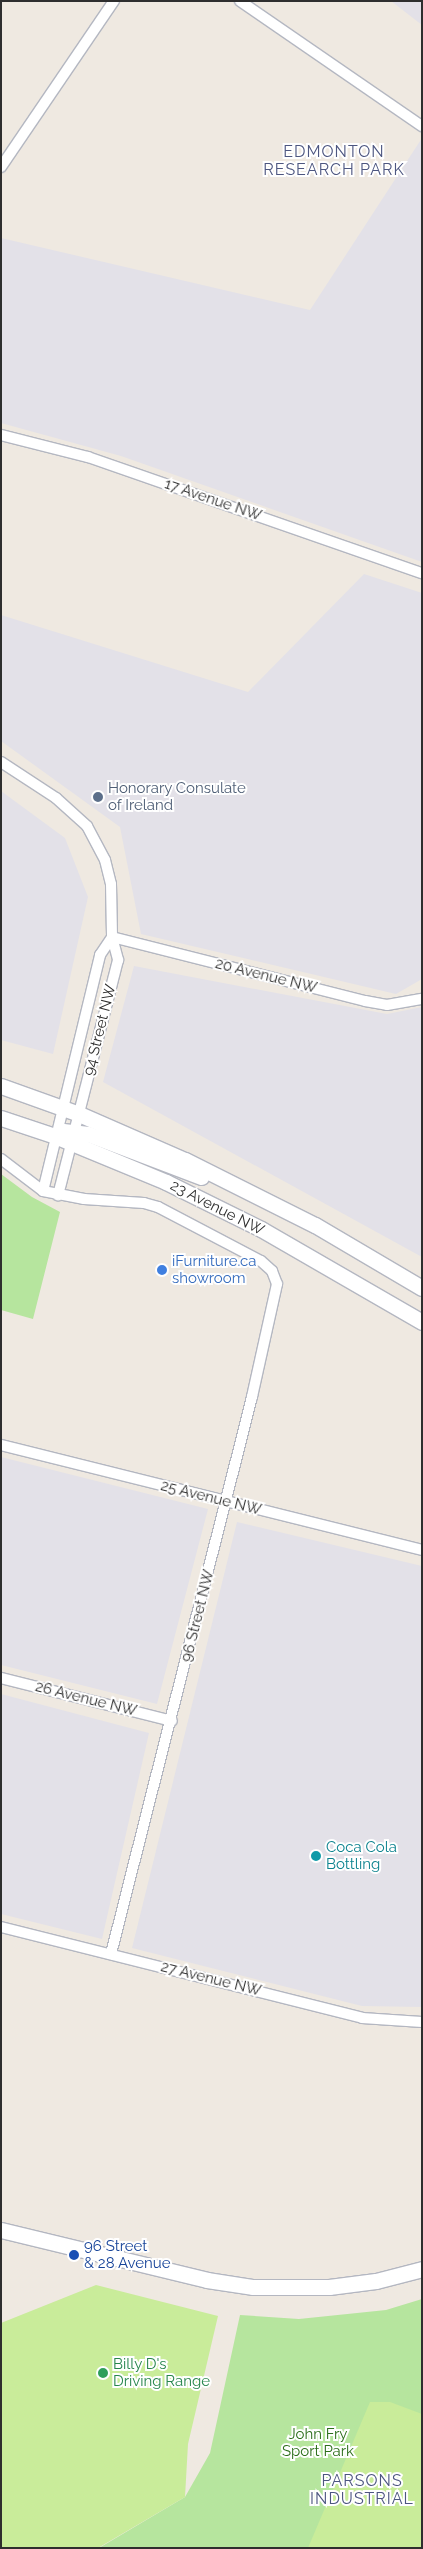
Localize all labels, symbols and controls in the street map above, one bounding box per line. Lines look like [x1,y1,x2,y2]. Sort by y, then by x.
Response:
district label: EDMONTON RESEARCH PARK [262,142,406,180]
street label: 17 Avenue NW [162,475,264,525]
place label: Honorary Consulate of Ireland [108,779,246,814]
marker: Honorary Consulate of Ireland [92,791,104,803]
street label: 20 Avenue NW [213,955,319,997]
street label: 94 Street NW [80,982,120,1078]
street label: 23 Avenue NW [167,1177,267,1239]
place label: iFurniture.ca showroom [172,1252,257,1287]
marker: iFurniture.ca showroom [156,1264,168,1276]
street label: 25 Avenue NW [159,1477,263,1519]
street label: 96 Street NW [178,1568,218,1664]
street label: 26 Avenue NW [33,1678,139,1720]
place label: Coca Cola Bottling [326,1838,397,1873]
marker: Coca Cola Bottling [310,1850,322,1862]
street label: 27 Avenue NW [159,1958,263,2000]
place label: 96 Street & 28 Avenue [84,2237,171,2272]
marker: 96 Street & 28 Avenue [68,2249,80,2261]
place label: Billy D's Driving Range [113,2355,210,2390]
marker: Billy D's Driving Range [97,2367,109,2379]
park label: John Fry Sport Park [282,2425,354,2460]
district label: PARSONS INDUSTRIAL [309,2471,415,2509]

